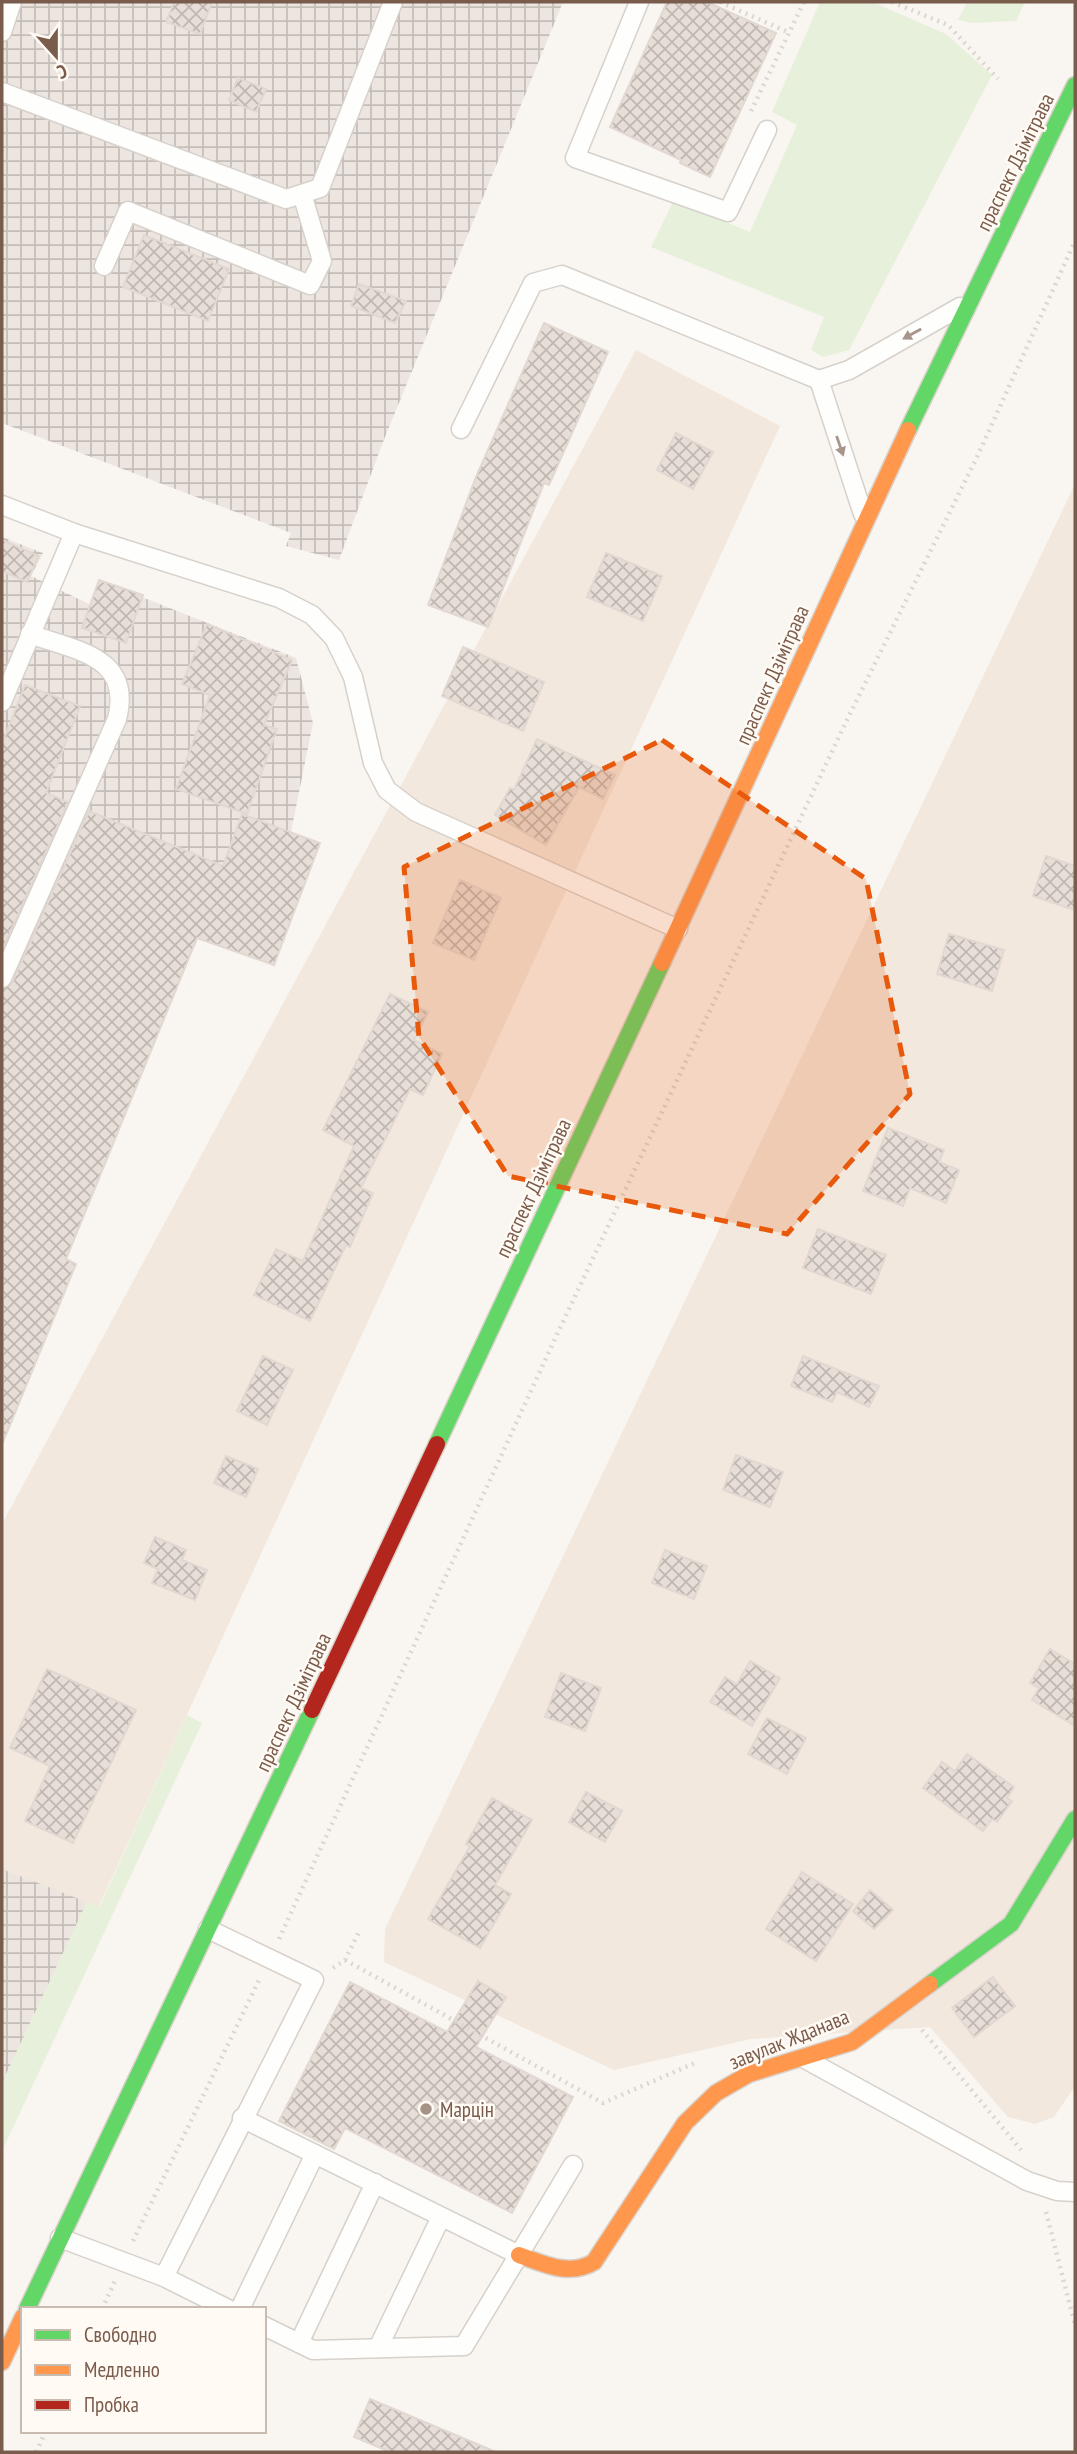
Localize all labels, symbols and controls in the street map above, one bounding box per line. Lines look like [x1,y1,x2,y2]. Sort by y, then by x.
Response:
north arrow [21,21,91,91]
text: С [53,59,70,85]
street label: праспект Дзімітрава [970,89,1060,235]
one-way arrow [903,328,922,340]
one-way arrow [835,435,846,456]
street label: праспект Дзімітрава [729,601,815,749]
street label: праспект Дзімітрава [489,1114,577,1262]
street label: праспект Дзімітрава [249,1628,337,1776]
street label: завулак Жданава [725,2003,853,2075]
place label: Марцін [440,2096,494,2123]
marker: Марцін [418,2101,434,2117]
legend [21,2307,266,2433]
text: Свободно [84,2321,157,2348]
text: Медленно [84,2356,160,2383]
text: Пробка [84,2391,139,2418]

